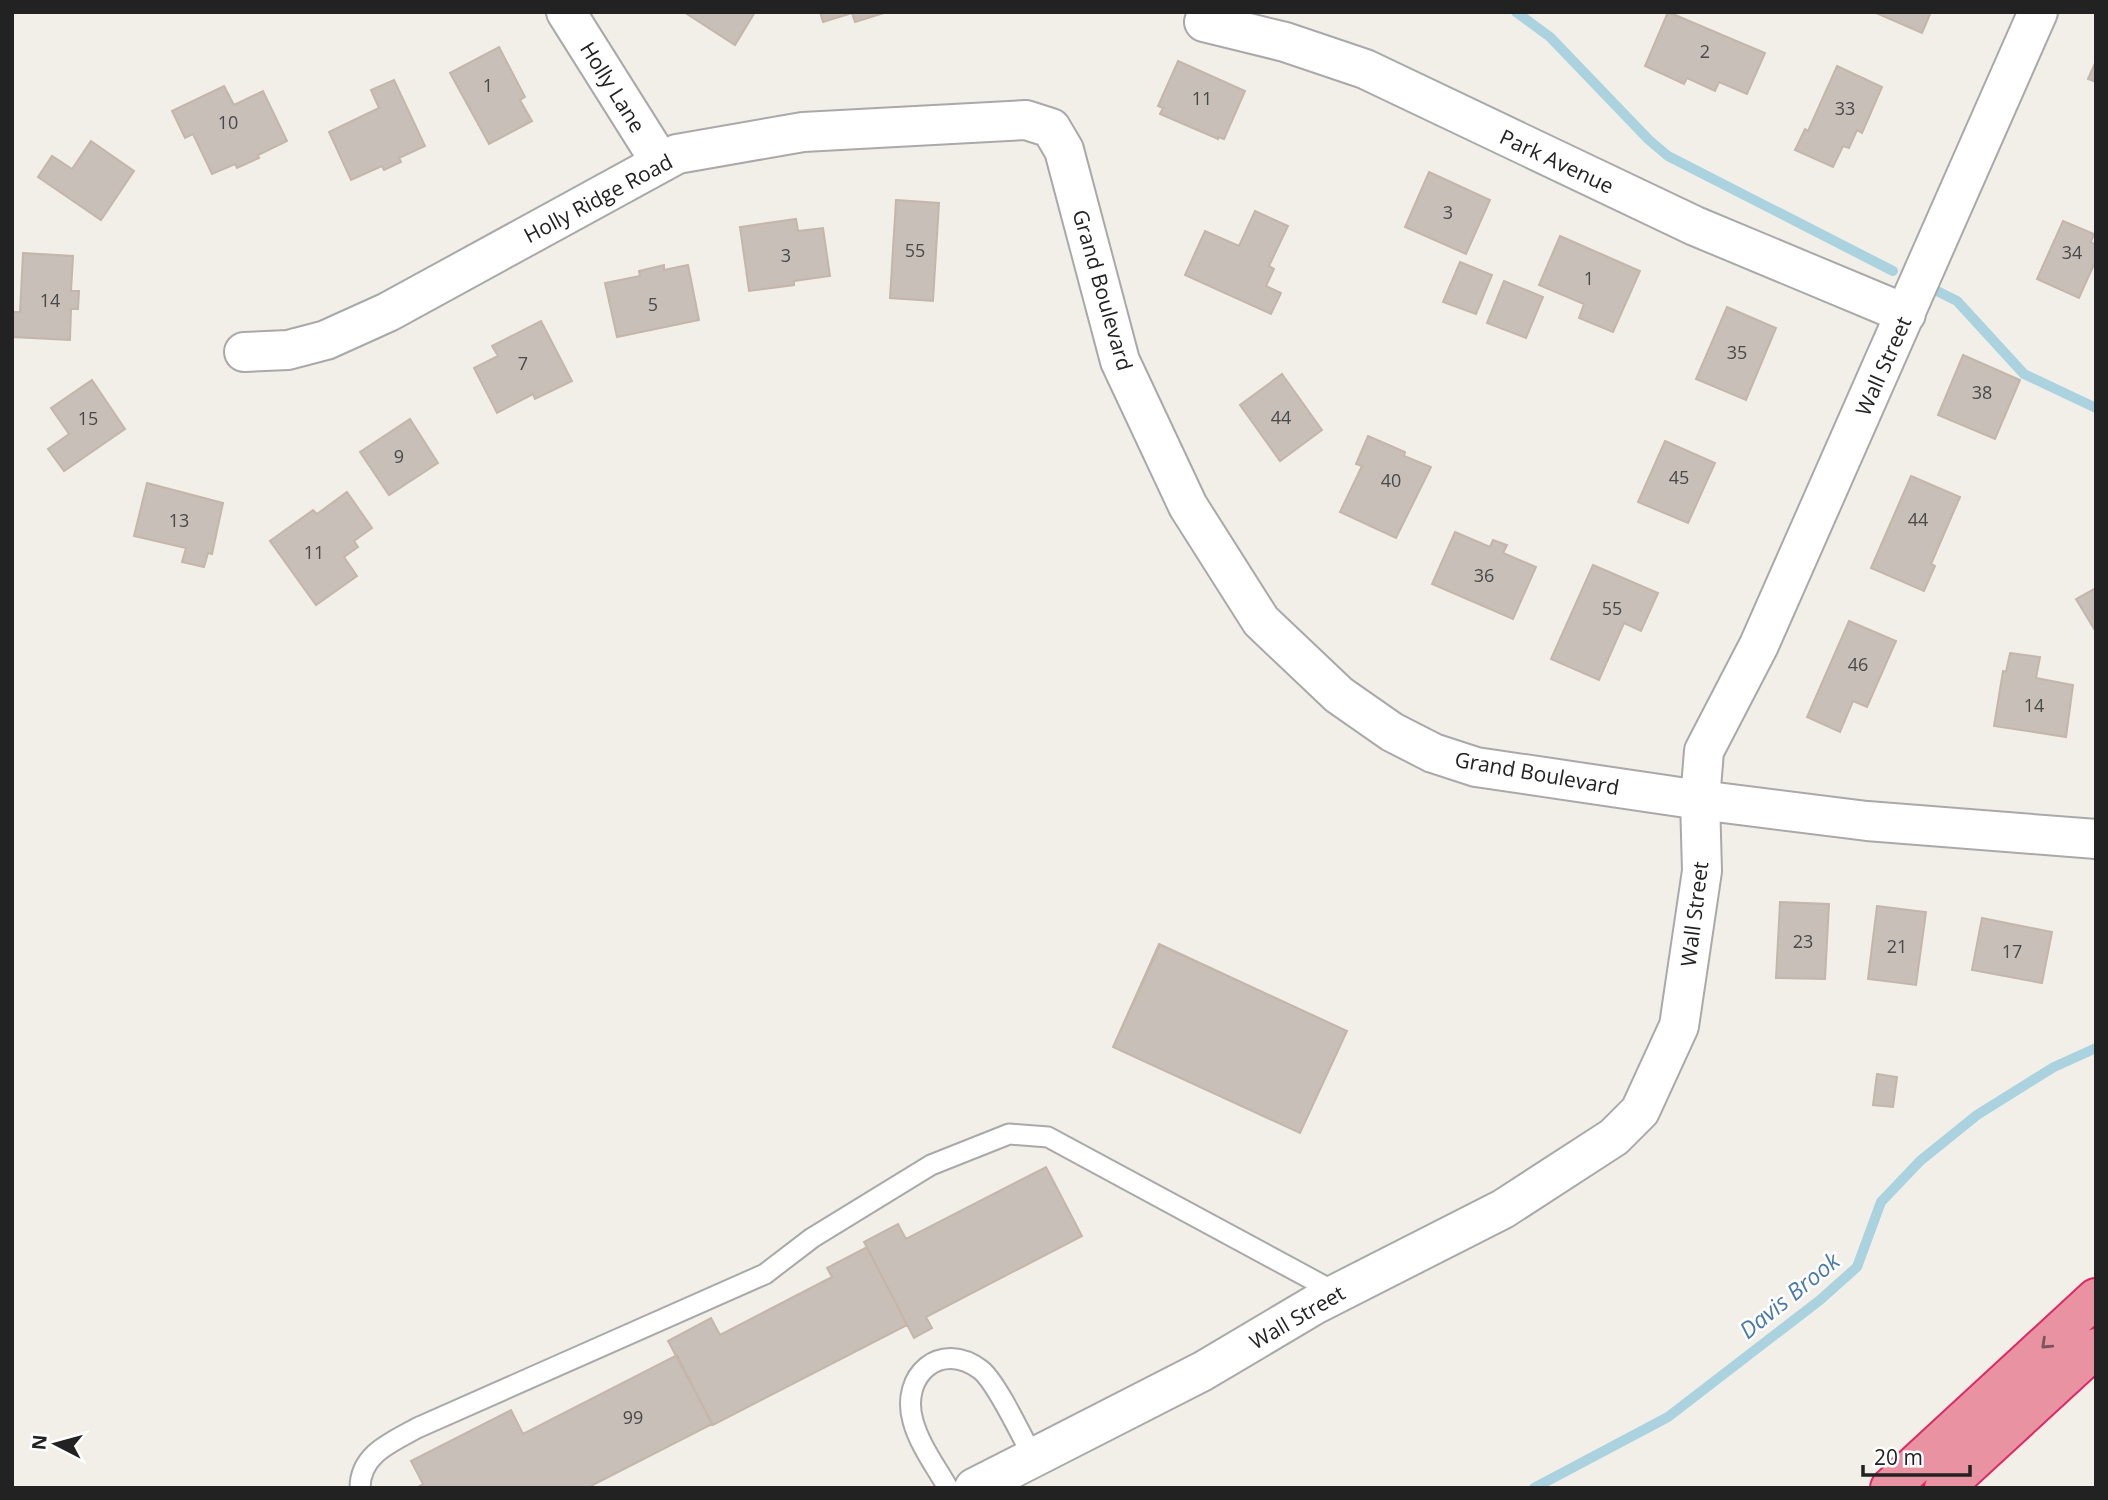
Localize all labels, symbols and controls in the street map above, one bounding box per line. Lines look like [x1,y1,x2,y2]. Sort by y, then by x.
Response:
street label: Holly Lane [574,36,652,138]
house number: 2 [1700,39,1710,63]
house number: 1 [483,73,493,97]
house number: 11 [1192,86,1212,110]
house number: 33 [1835,96,1855,120]
house number: 10 [218,110,238,134]
street label: Park Avenue [1496,122,1618,200]
street label: Holly Ridge Road [519,147,677,249]
house number: 3 [1443,200,1453,224]
street label: Grand Boulevard [1067,206,1139,374]
house number: 55 [905,238,925,262]
house number: 34 [2062,240,2082,264]
house number: 3 [781,243,791,267]
house number: 1 [1584,266,1594,290]
house number: 14 [40,288,60,312]
house number: 5 [648,292,658,316]
street label: Wall Street [1849,312,1917,420]
house number: 35 [1727,340,1747,364]
house number: 7 [518,351,528,375]
house number: 38 [1972,380,1992,404]
house number: 44 [1271,405,1291,429]
house number: 15 [78,406,98,430]
house number: 9 [394,444,404,468]
house number: 45 [1669,465,1689,489]
house number: 40 [1381,468,1401,492]
house number: 44 [1908,507,1928,531]
house number: 13 [169,508,189,532]
house number: 11 [304,540,324,564]
house number: 36 [1474,563,1494,587]
house number: 55 [1602,596,1622,620]
house number: 46 [1848,652,1868,676]
house number: 14 [2024,693,2044,717]
street label: Grand Boulevard [1453,745,1621,801]
street label: Wall Street [1674,860,1714,968]
house number: 23 [1793,929,1813,953]
house number: 21 [1887,934,1907,958]
house number: 17 [2002,939,2022,963]
water label: Davis Brook [1732,1244,1847,1345]
street label: Wall Street [1244,1278,1350,1356]
one-way arrow [2041,1336,2054,1349]
house number: 99 [623,1405,643,1429]
north arrow [21,1409,91,1479]
text: N [25,1433,53,1451]
scale bar [1863,1434,1970,1478]
text: 20 m [1874,1443,1923,1471]

